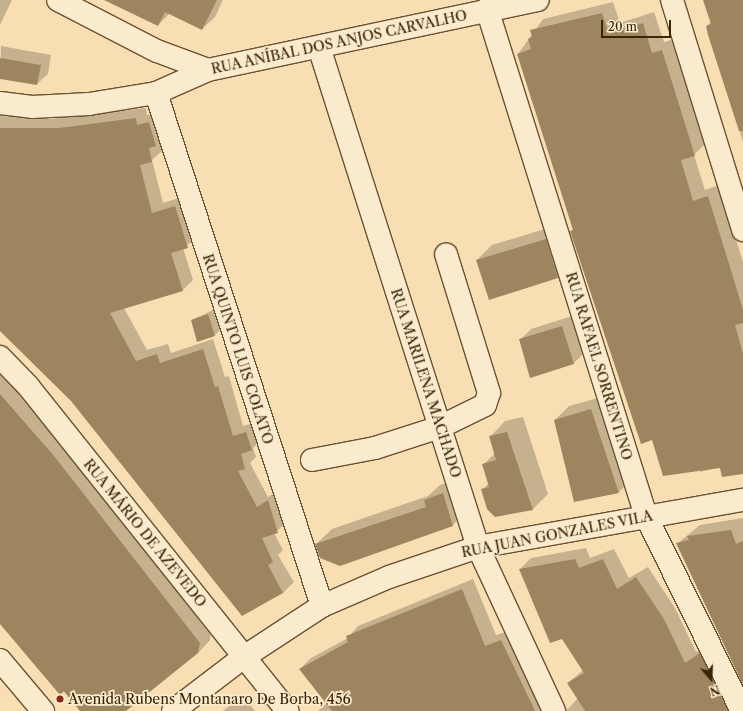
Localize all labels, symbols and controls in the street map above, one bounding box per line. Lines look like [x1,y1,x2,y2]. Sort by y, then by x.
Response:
street label: RUA ANÍBAL DOS ANJOS CARVALHO [209,6,469,78]
scale bar [603,12,673,38]
text: 20 m [608,19,637,34]
street label: RUA QUINTO LUIS COLATO [199,251,277,447]
street label: RUA RAFAEL SORRENTINO [562,269,636,463]
street label: RUA MARILENA MACHADO [387,286,465,480]
street label: RUA MÁRIO DE AZEVEDO [80,455,210,611]
street label: RUA JUAN GONZALES VILA [459,507,655,561]
north arrow [691,659,731,699]
text: N [708,682,722,699]
place label: Avenida Rubens Montanaro De Borba, 456 [68,691,351,707]
marker: Avenida Rubens Montanaro De Borba, 456 [55,694,65,704]

